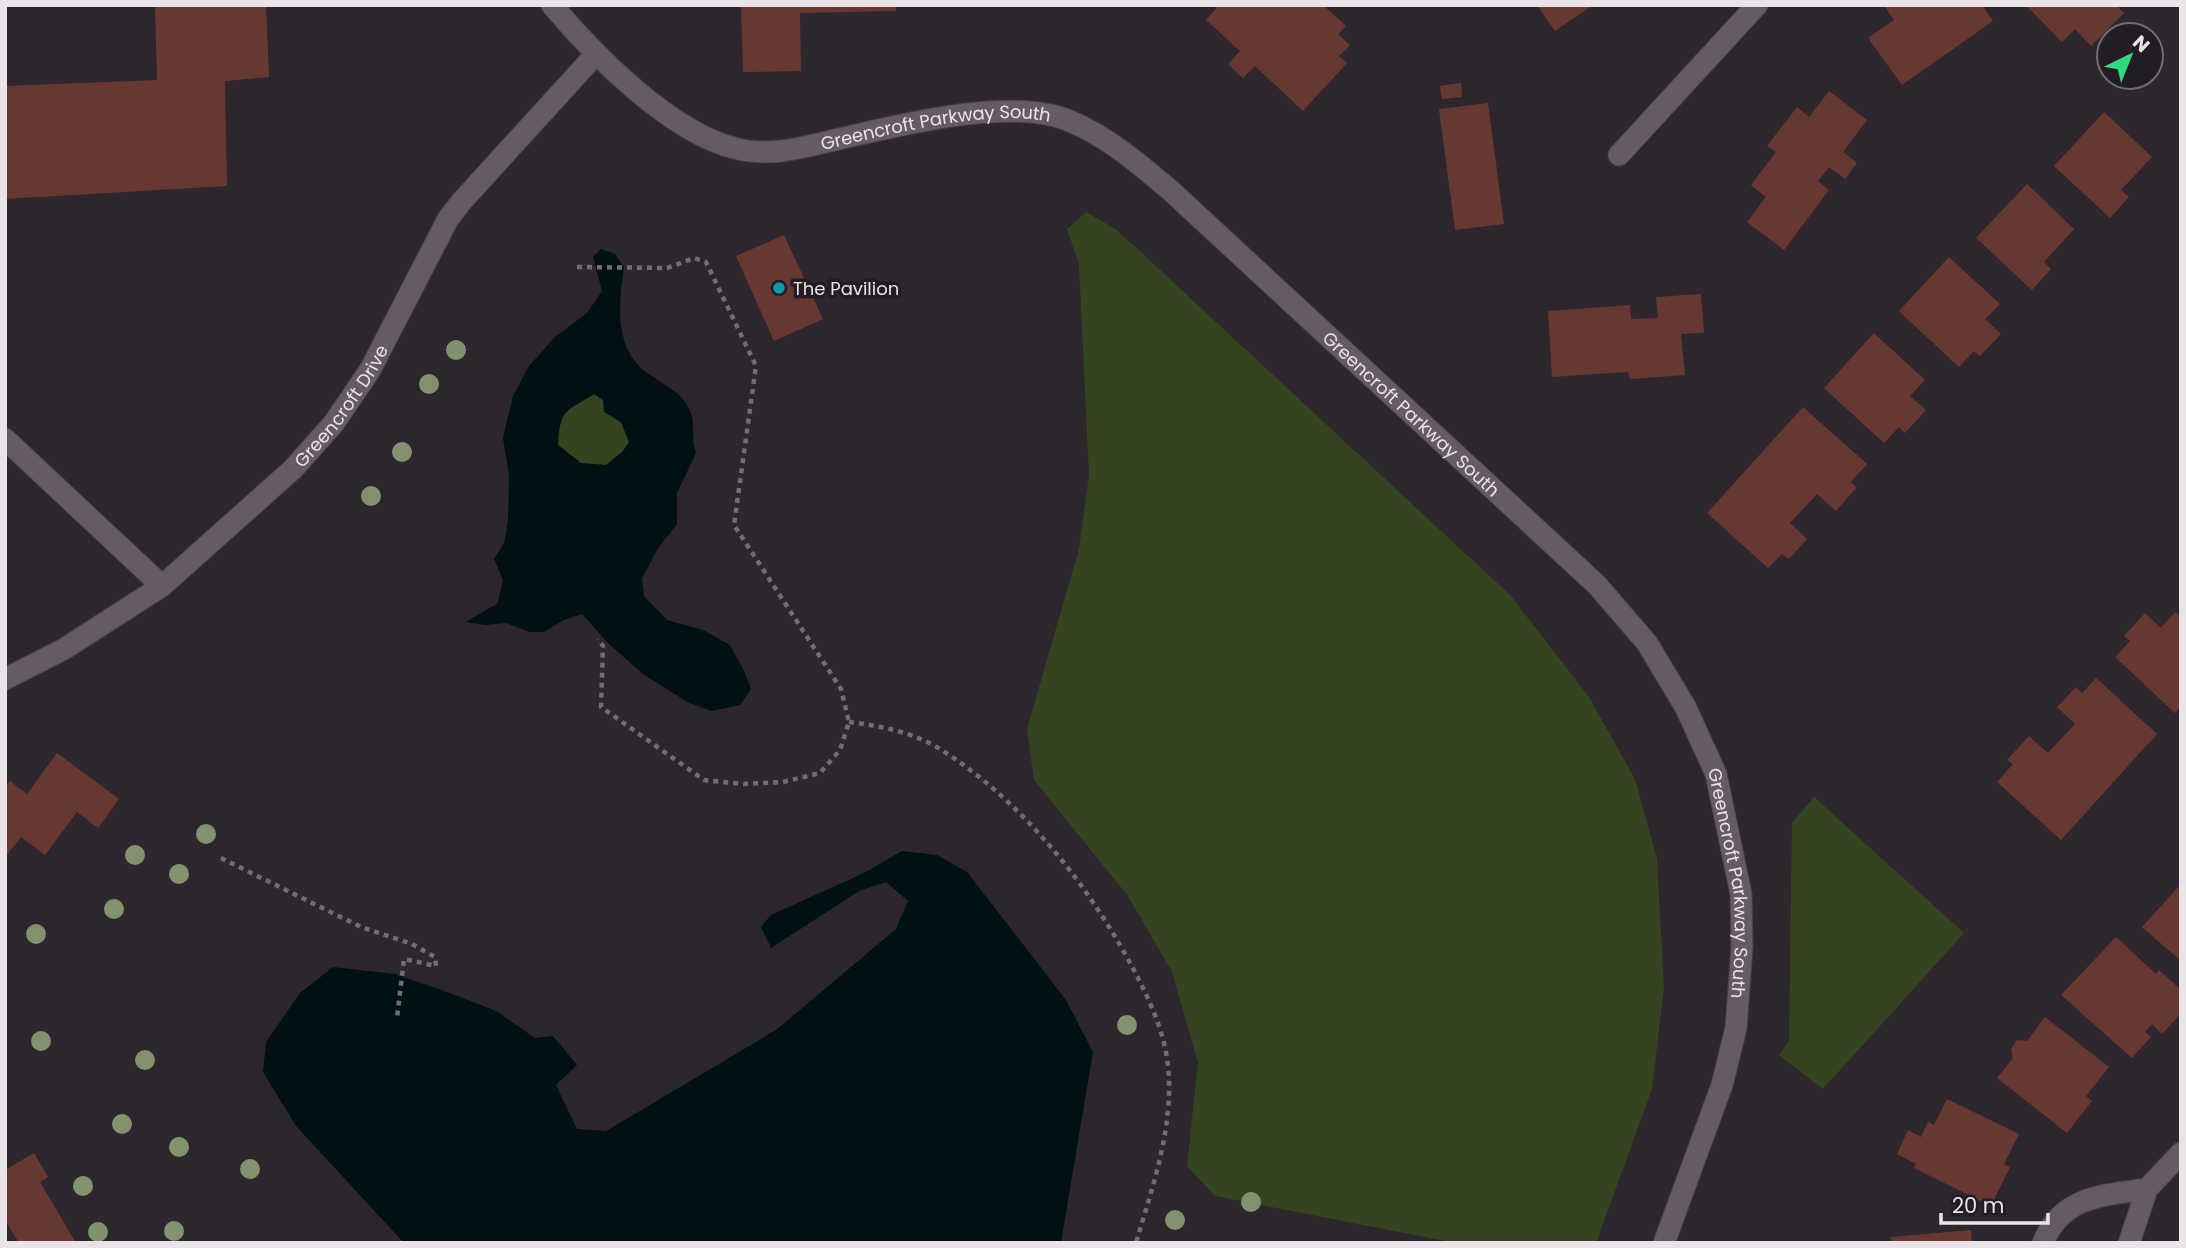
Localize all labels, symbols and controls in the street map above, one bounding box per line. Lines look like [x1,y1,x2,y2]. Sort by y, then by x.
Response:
north arrow [2095,21,2165,91]
text: N [2127,29,2156,59]
street label: Greencroft Parkway South [818,99,1053,156]
place label: The Pavilion [793,276,899,301]
marker: The Pavilion [771,280,787,296]
street label: Greencroft Parkway South [1318,325,1506,502]
street label: Greencroft Drive [288,340,394,472]
street label: Greencroft Parkway South [1703,766,1754,999]
scale bar [1941,1182,2048,1226]
text: 20 m [1952,1191,2005,1220]

